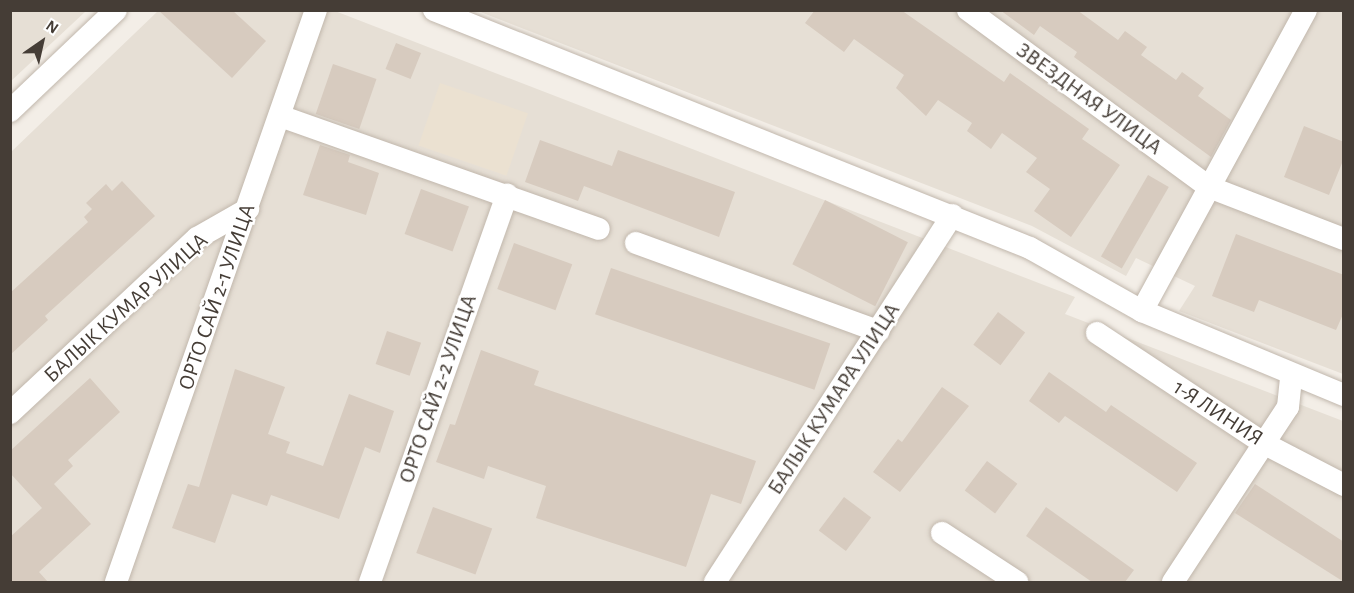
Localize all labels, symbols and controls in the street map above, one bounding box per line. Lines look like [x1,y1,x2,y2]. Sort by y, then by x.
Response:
north arrow [12,12,72,72]
text: N [43,17,61,37]
street label: ЗВЕЗДНАЯ УЛИЦА [1011,37,1167,161]
street label: ОРТО САЙ 2-1 УЛИЦА [173,200,261,394]
street label: БАЛЫК КУМАР УЛИЦА [39,227,213,389]
street label: ОРТО САЙ 2-2 УЛИЦА [393,291,483,487]
street label: БАЛЫК КУМАРА УЛИЦА [762,298,906,500]
street label: 1-Я ЛИНИЯ [1168,374,1268,452]

